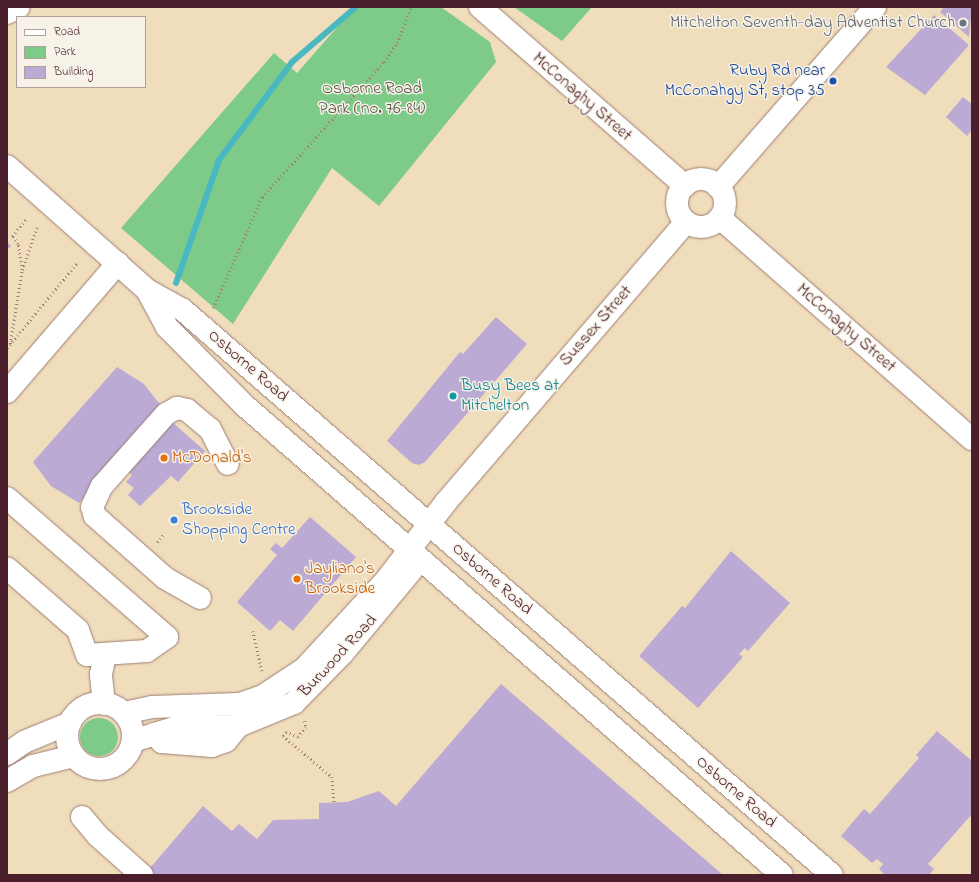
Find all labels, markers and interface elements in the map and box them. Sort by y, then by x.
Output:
place label: Mitchelton Seventh-day Adventist Church [670,13,955,33]
legend [16,16,146,88]
marker: Mitchelton Seventh-day Adventist Church [958,18,968,28]
text: Road [54,23,80,41]
text: Park [54,43,76,61]
street label: McConaghy Street [528,48,636,146]
place label: Ruby Rd near McConahgy St, stop 35 [665,61,825,101]
text: Building [54,63,93,81]
marker: Ruby Rd near McConahgy St, stop 35 [828,76,838,86]
park label: Osborne Road Park (no. 76-84) [319,79,425,119]
street label: McConaghy Street [792,279,900,377]
street label: Sussex Street [555,281,637,371]
street label: Osborne Road [204,325,292,407]
place label: Busy Bees at Mitchelton [461,376,559,416]
marker: Busy Bees at Mitchelton [448,391,458,401]
place label: McDonald's [172,448,252,468]
marker: McDonald's [159,453,169,463]
place label: Brookside Shopping Centre [182,500,296,540]
marker: Brookside Shopping Centre [169,515,179,525]
street label: Osborne Road [448,538,536,620]
place label: Jayliano's Brookside [305,559,375,599]
marker: Jayliano's Brookside [292,574,302,584]
street label: Burwood Road [294,610,382,702]
street label: Osborne Road [692,751,780,833]

